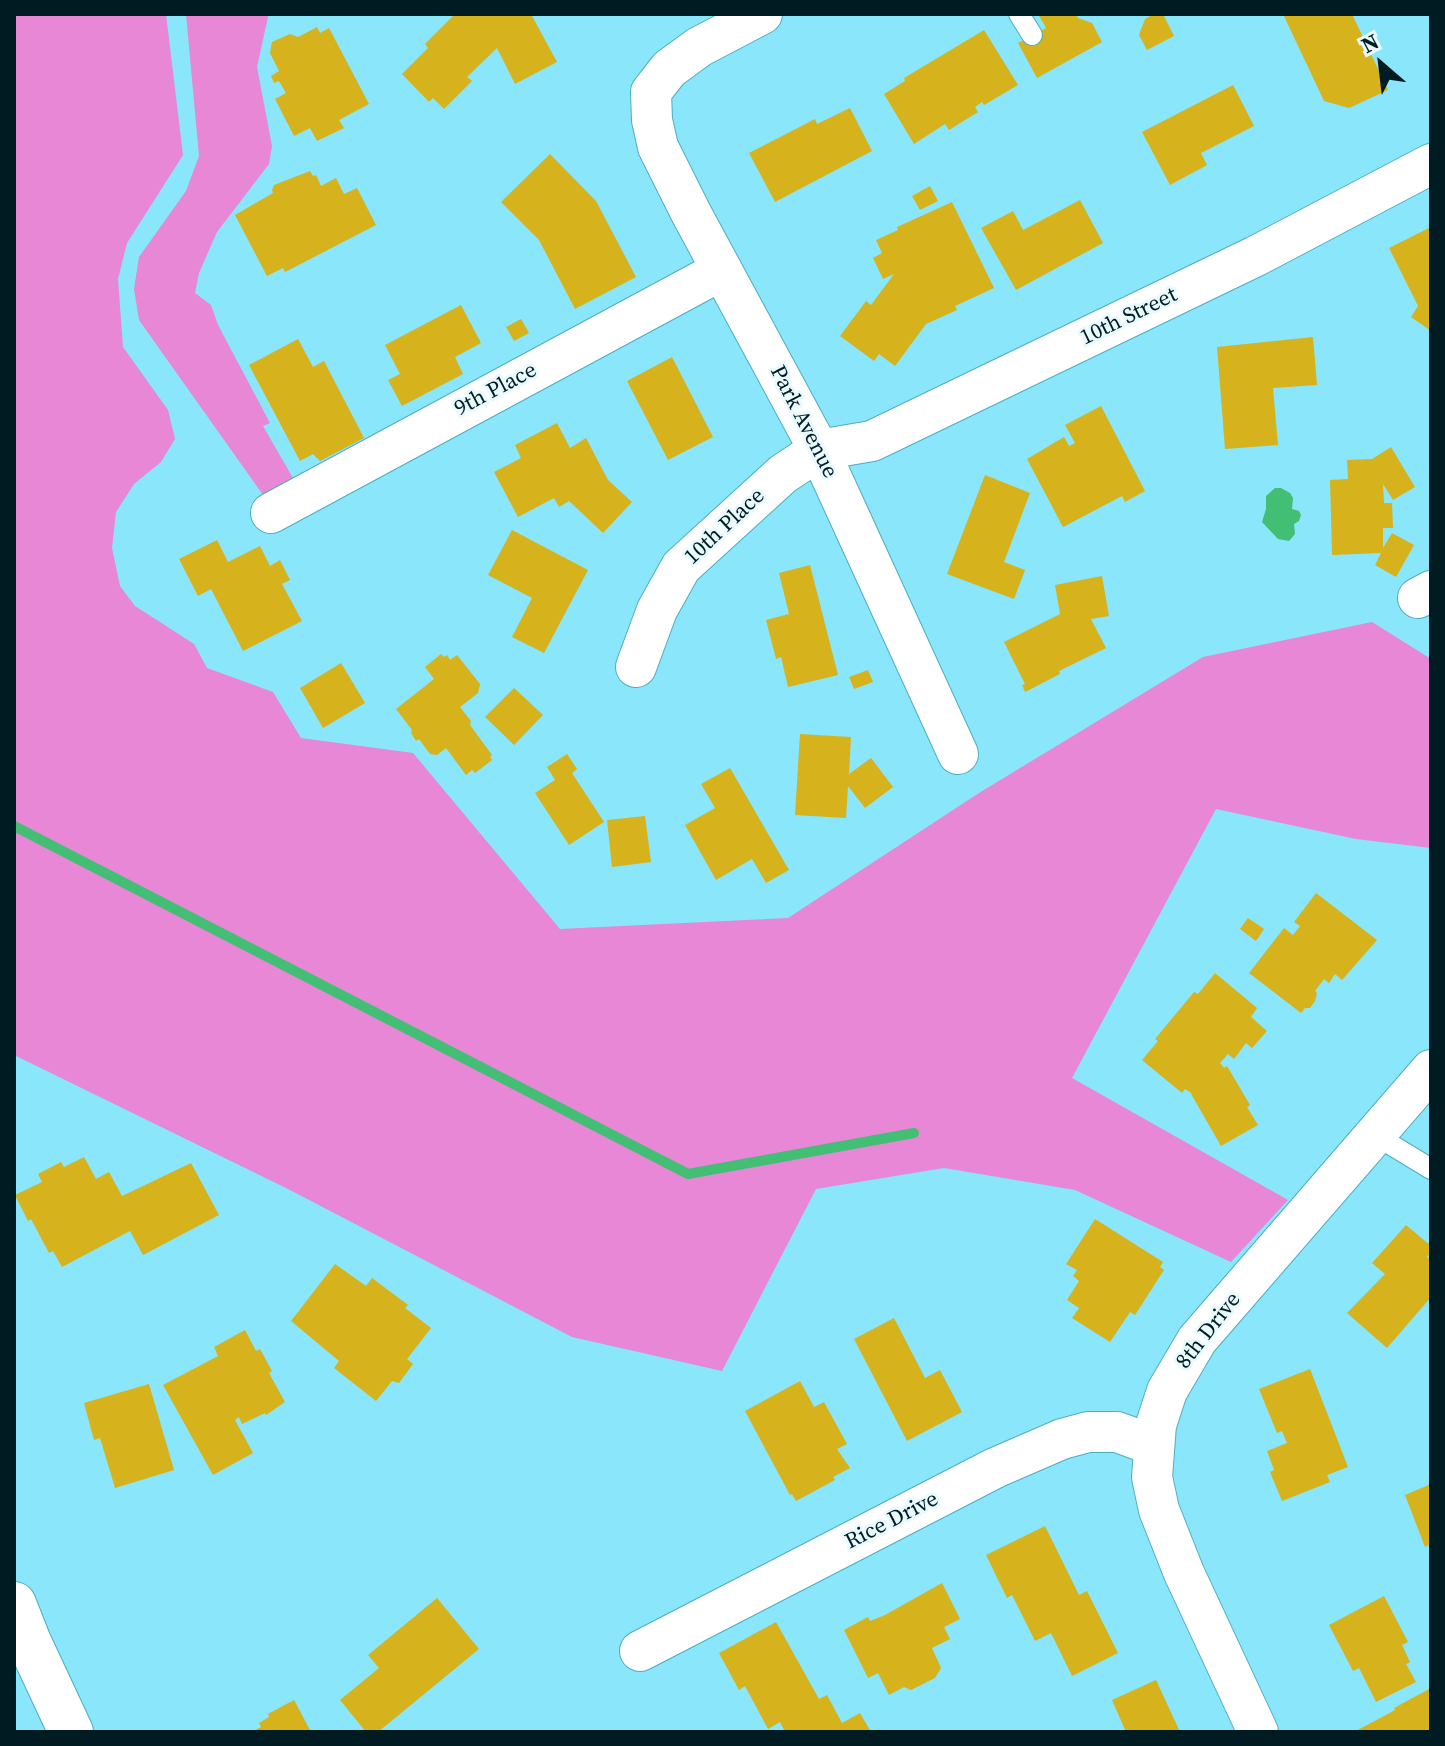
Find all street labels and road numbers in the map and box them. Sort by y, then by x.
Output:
street label: 10th Street [1076,282,1182,352]
street label: 9th Place [451,357,541,423]
street label: Park Avenue [763,361,843,483]
street label: 10th Place [679,483,771,571]
street label: 8th Drive [1171,1288,1247,1374]
street label: Rice Drive [841,1486,943,1556]

